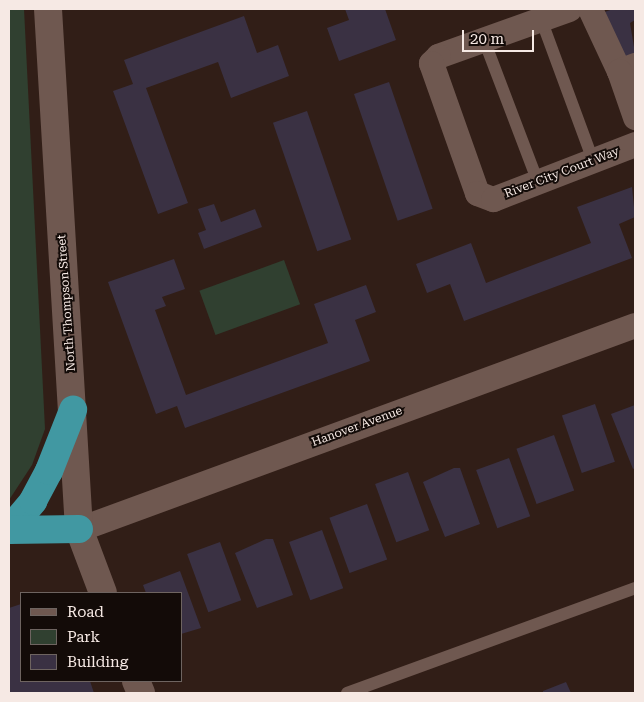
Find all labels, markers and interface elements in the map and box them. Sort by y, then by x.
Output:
scale bar [464,20,536,52]
text: 20 m [470,30,504,48]
street label: River City Court Way [503,144,621,202]
street label: North Thompson Street [55,234,79,372]
street label: Hanover Avenue [310,404,404,450]
legend [20,592,182,682]
text: Road [67,603,104,621]
text: Park [67,628,100,646]
text: Building [67,653,128,671]

